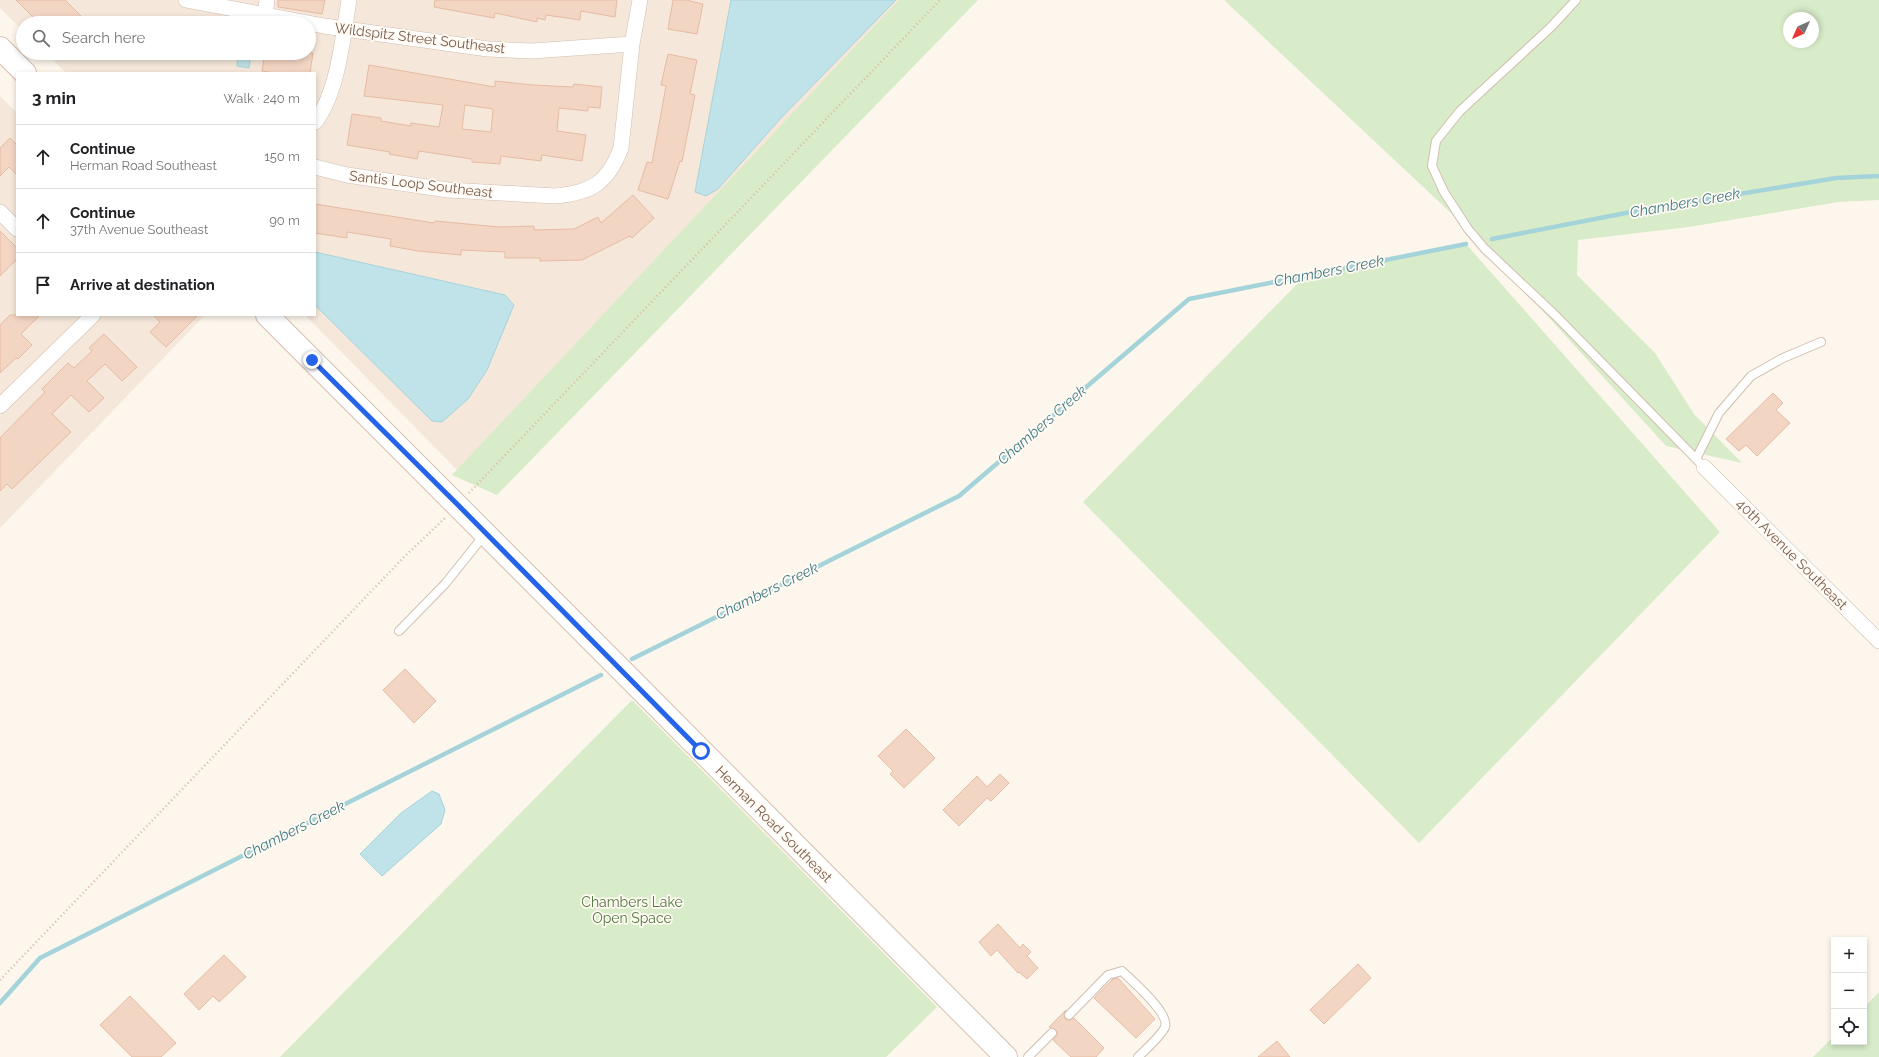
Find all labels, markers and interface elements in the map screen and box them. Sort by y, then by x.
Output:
north arrow [1783,12,1819,48]
search box [16,16,316,60]
street label: Wildspitz Street Southeast [334,20,506,56]
icon: search [30,27,52,49]
text: Search here [62,29,145,47]
text: 3 min [32,88,76,108]
text: Walk · 240 m [223,91,300,106]
text: Continue [70,140,135,158]
icon: ahead [32,146,54,168]
text: 150 m [264,149,300,164]
text: Herman Road Southeast [70,158,217,173]
street label: Santis Loop Southeast [348,167,494,201]
water label: Chambers Creek [1628,184,1742,222]
text: Continue [70,204,135,222]
icon: ahead [32,210,54,232]
text: 90 m [269,213,300,228]
text: 37th Avenue Southeast [70,222,208,237]
water label: Chambers Creek [1272,251,1386,291]
icon: arrive [32,274,54,296]
text: Arrive at destination [70,276,215,294]
route end [303,351,321,369]
water label: Chambers Creek [994,381,1090,469]
street label: 40th Avenue Southeast [1733,495,1851,613]
water label: Chambers Creek [713,558,821,624]
route start [692,742,710,760]
street label: Herman Road Southeast [712,762,836,886]
water label: Chambers Creek [240,797,348,863]
park label: Chambers Lake Open Space [581,894,683,926]
map controls [1831,937,1867,1045]
button: + [1831,937,1867,973]
button: − [1831,973,1867,1009]
button: locate [1831,1009,1867,1045]

